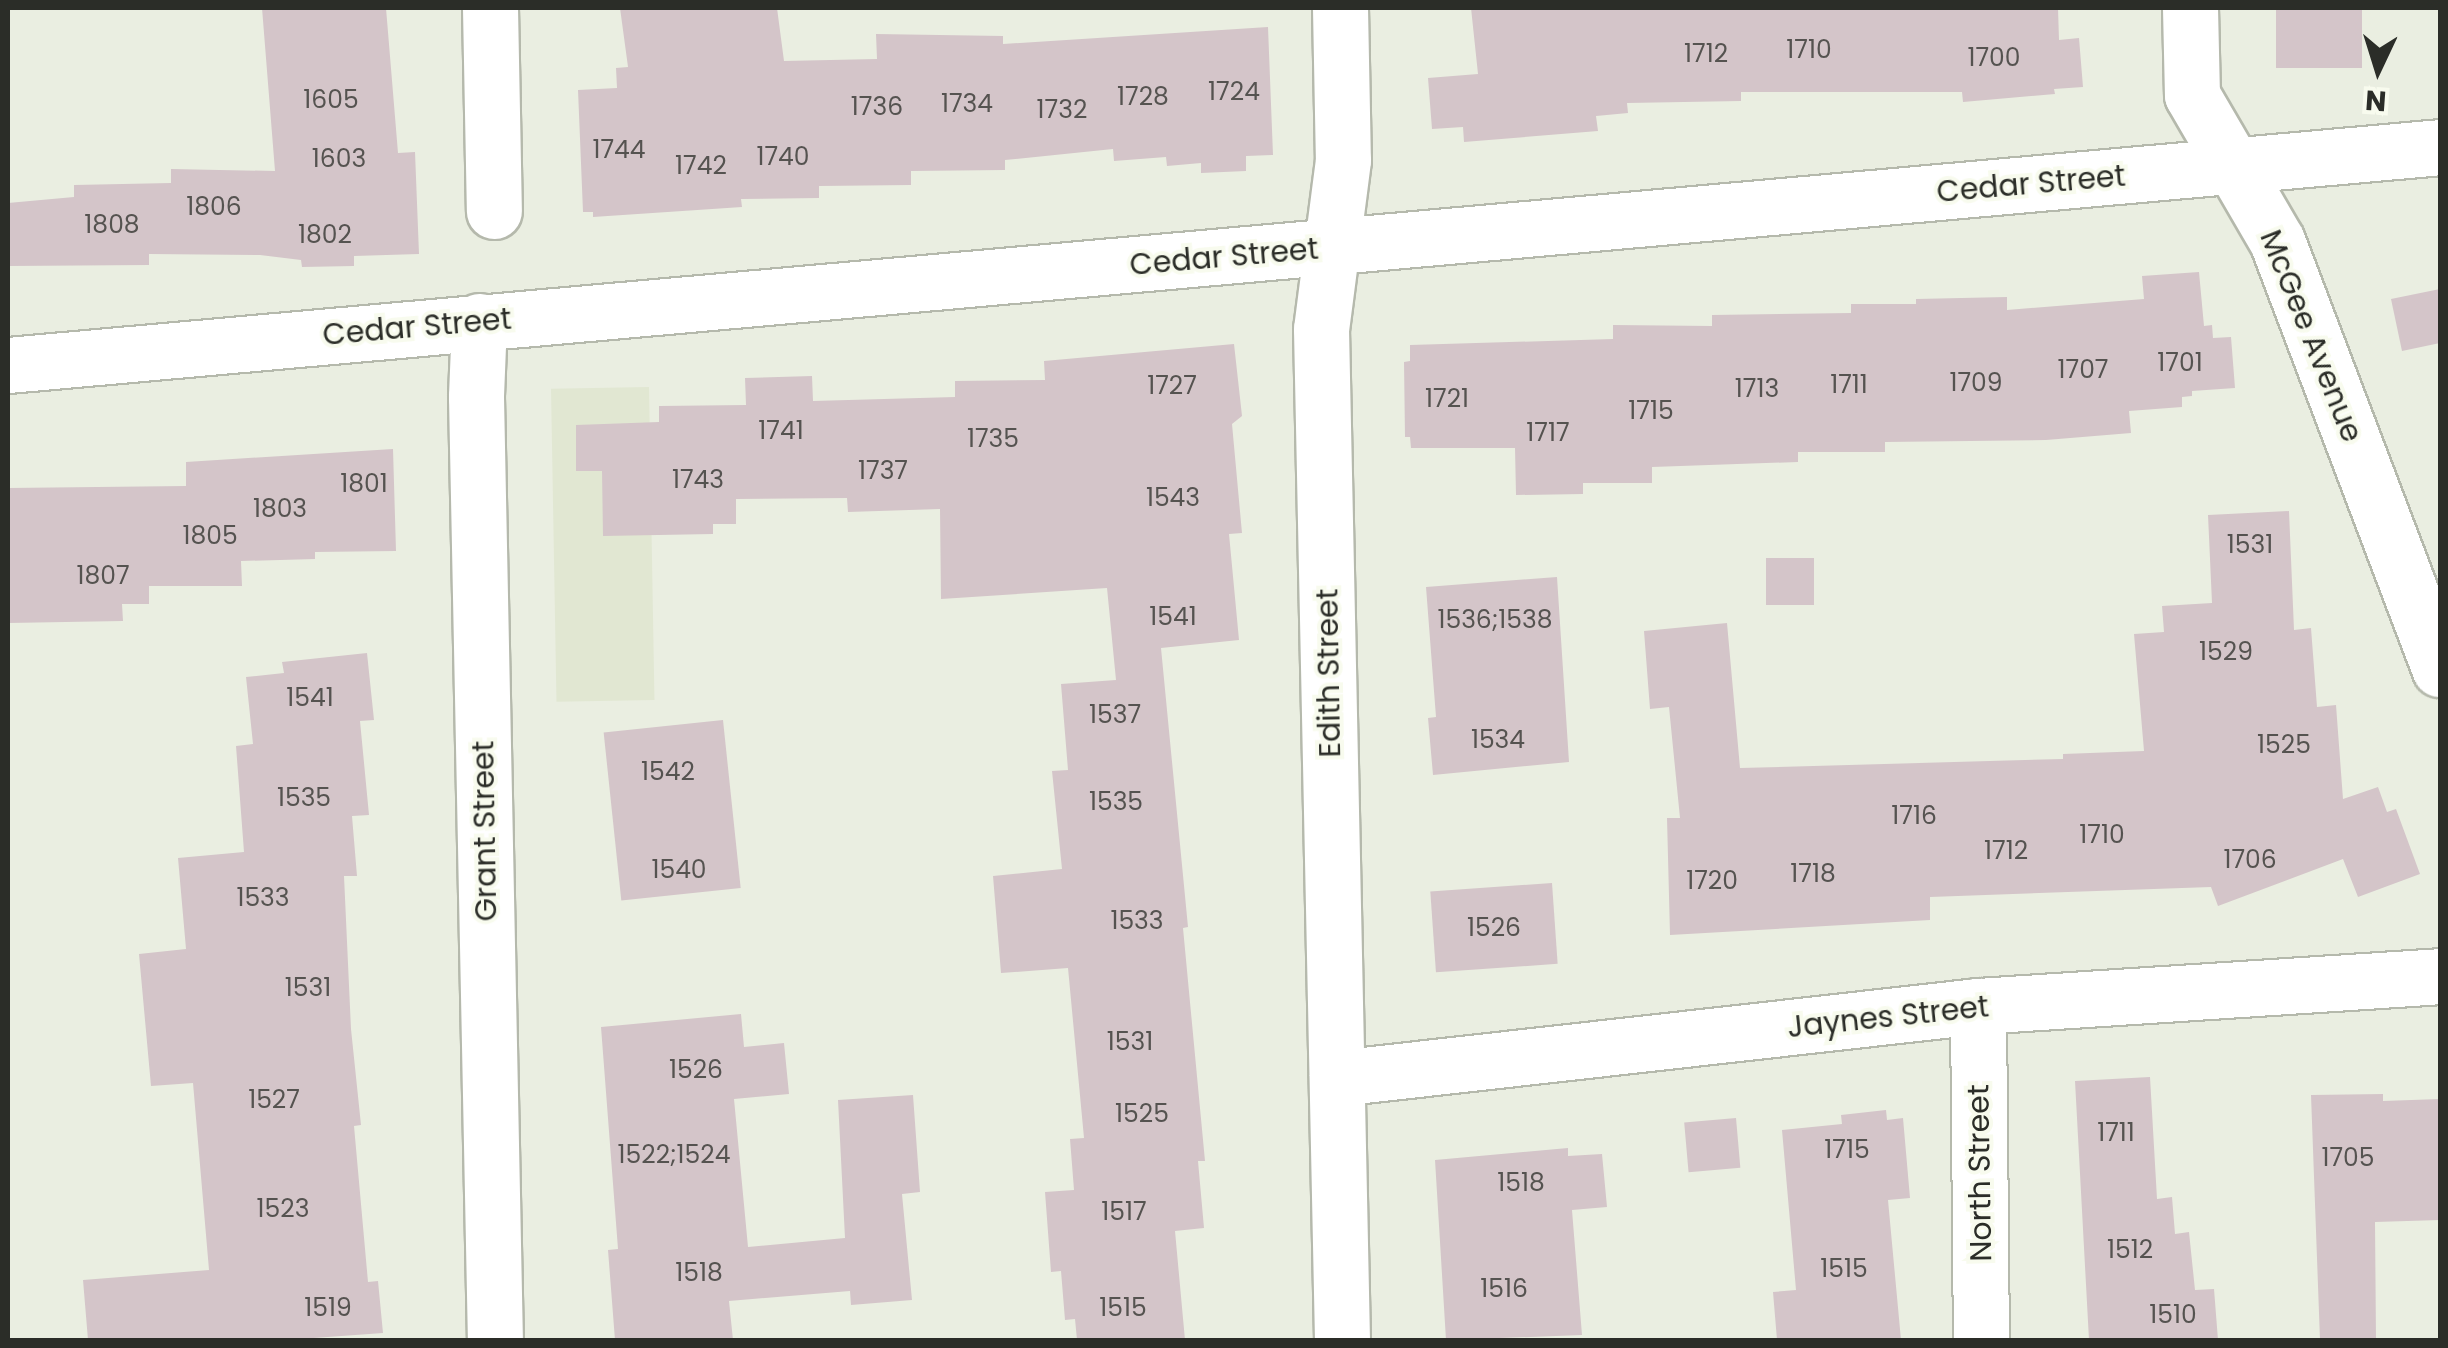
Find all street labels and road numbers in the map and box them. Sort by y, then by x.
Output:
street label: Cedar Street [1935,158,2127,210]
street label: McGee Avenue [2252,225,2370,447]
street label: Cedar Street [1128,231,1320,283]
street label: Cedar Street [321,301,513,353]
street label: Edith Street [1310,588,1348,758]
street label: Grant Street [465,740,505,922]
street label: Jaynes Street [1785,989,1991,1045]
street label: North Street [1960,1084,2000,1262]

